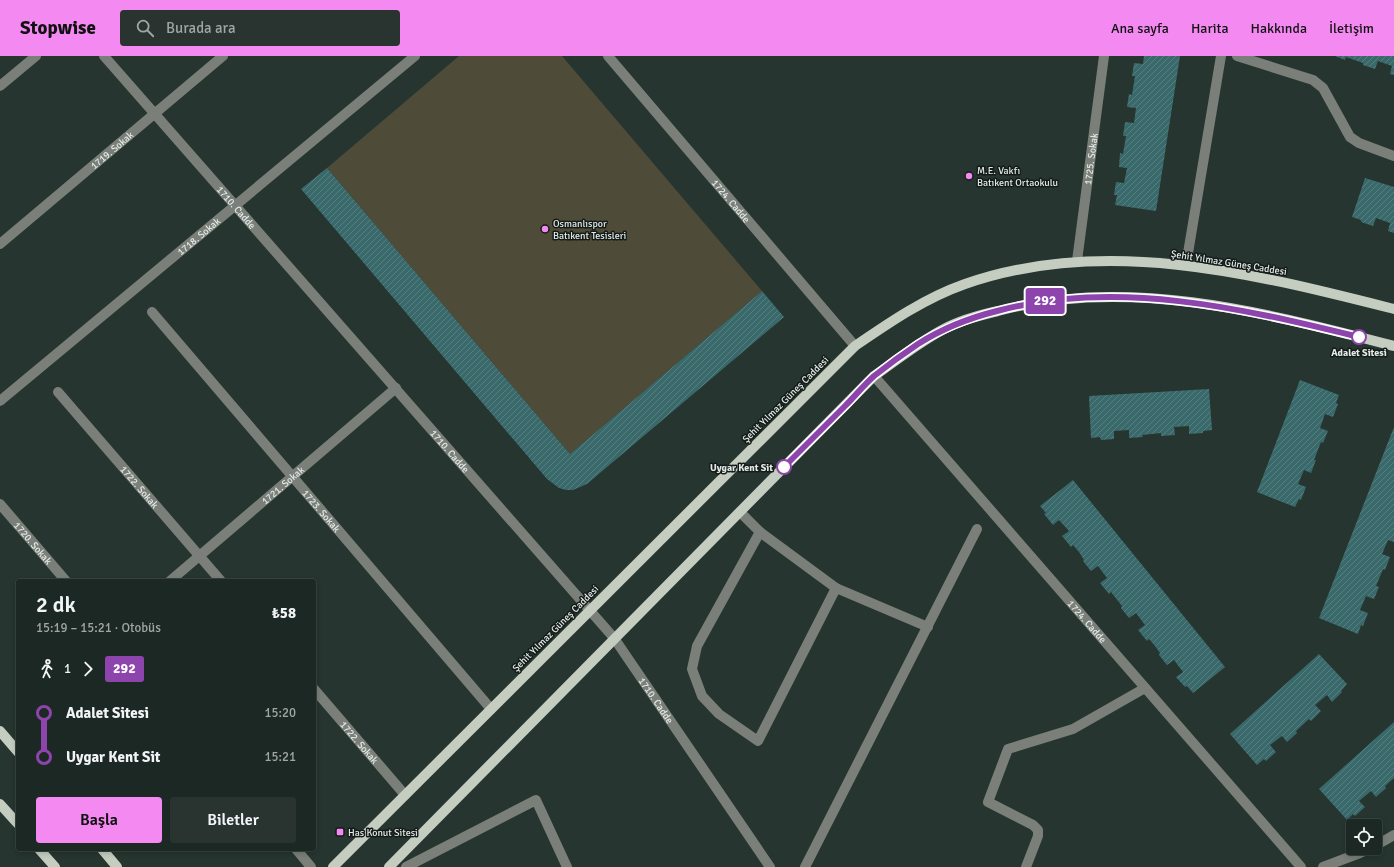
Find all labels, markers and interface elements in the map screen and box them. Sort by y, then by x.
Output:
search box [120,10,400,46]
text: Stopwise [20,16,96,40]
icon: search [134,17,156,39]
text: Burada ara [166,19,236,37]
text: Ana sayfa [1111,20,1169,37]
text: Harita [1191,20,1229,37]
text: Hakkında [1251,20,1307,37]
text: İletişim [1329,20,1374,37]
street label: 1719. Sokak [88,129,136,172]
street label: 1725. Sokak [1082,132,1101,186]
place label: M.E. Vakfı Batıkent Ortaokulu [977,165,1058,189]
marker: M.E. Vakfı Batıkent Ortaokulu [964,171,974,181]
street label: 1724. Cadde [709,177,752,225]
street label: 1710. Cadde [214,184,258,232]
street label: 1718. Sokak [175,215,223,258]
place label: Osmanlıspor Batıkent Tesisleri [553,218,626,242]
marker: Osmanlıspor Batıkent Tesisleri [540,224,550,234]
street label: Şehit Yılmaz Güneş Caddesi [1170,248,1288,278]
line badge: 292 [1022,288,1068,314]
text: 292 [1034,292,1056,309]
marker: Adalet Sitesi [1351,329,1367,345]
place label: Adalet Sitesi [1331,347,1387,359]
street label: Şehit Yılmaz Güneş Caddesi [740,354,831,445]
street label: 1710. Cadde [427,428,471,475]
marker: Uygar Kent Sit [776,459,792,475]
place label: Uygar Kent Sit [710,462,773,474]
street label: 1722. Sokak [117,464,161,511]
street label: 1721. Sokak [259,464,307,507]
street label: 1723. Sokak [299,487,342,535]
street label: 1720. Sokak [11,520,54,567]
street label: Şehit Yılmaz Güneş Caddesi [510,583,601,674]
text: 2 dk [36,591,76,618]
street label: 1724. Cadde [1065,598,1108,646]
text: ₺58 [272,604,296,622]
text: 15:19 – 15:21 · Otobüs [36,620,161,636]
icon: walk [36,658,58,680]
icon: forward [77,658,99,680]
text: 292 [113,660,136,677]
text: 1 [64,661,71,677]
street label: 1710. Cadde [636,675,675,726]
text: Adalet Sitesi [66,704,149,722]
text: 15:20 [264,705,296,721]
street label: 1722. Sokak [337,719,380,767]
text: Uygar Kent Sit [66,748,160,766]
text: 15:21 [264,749,296,765]
button: Başla [36,797,162,843]
button: Biletler [170,797,296,843]
map controls [1346,819,1382,855]
button: locate [1346,819,1382,855]
marker: Has Konut Sitesi [335,827,345,837]
place label: Has Konut Sitesi [348,827,418,839]

